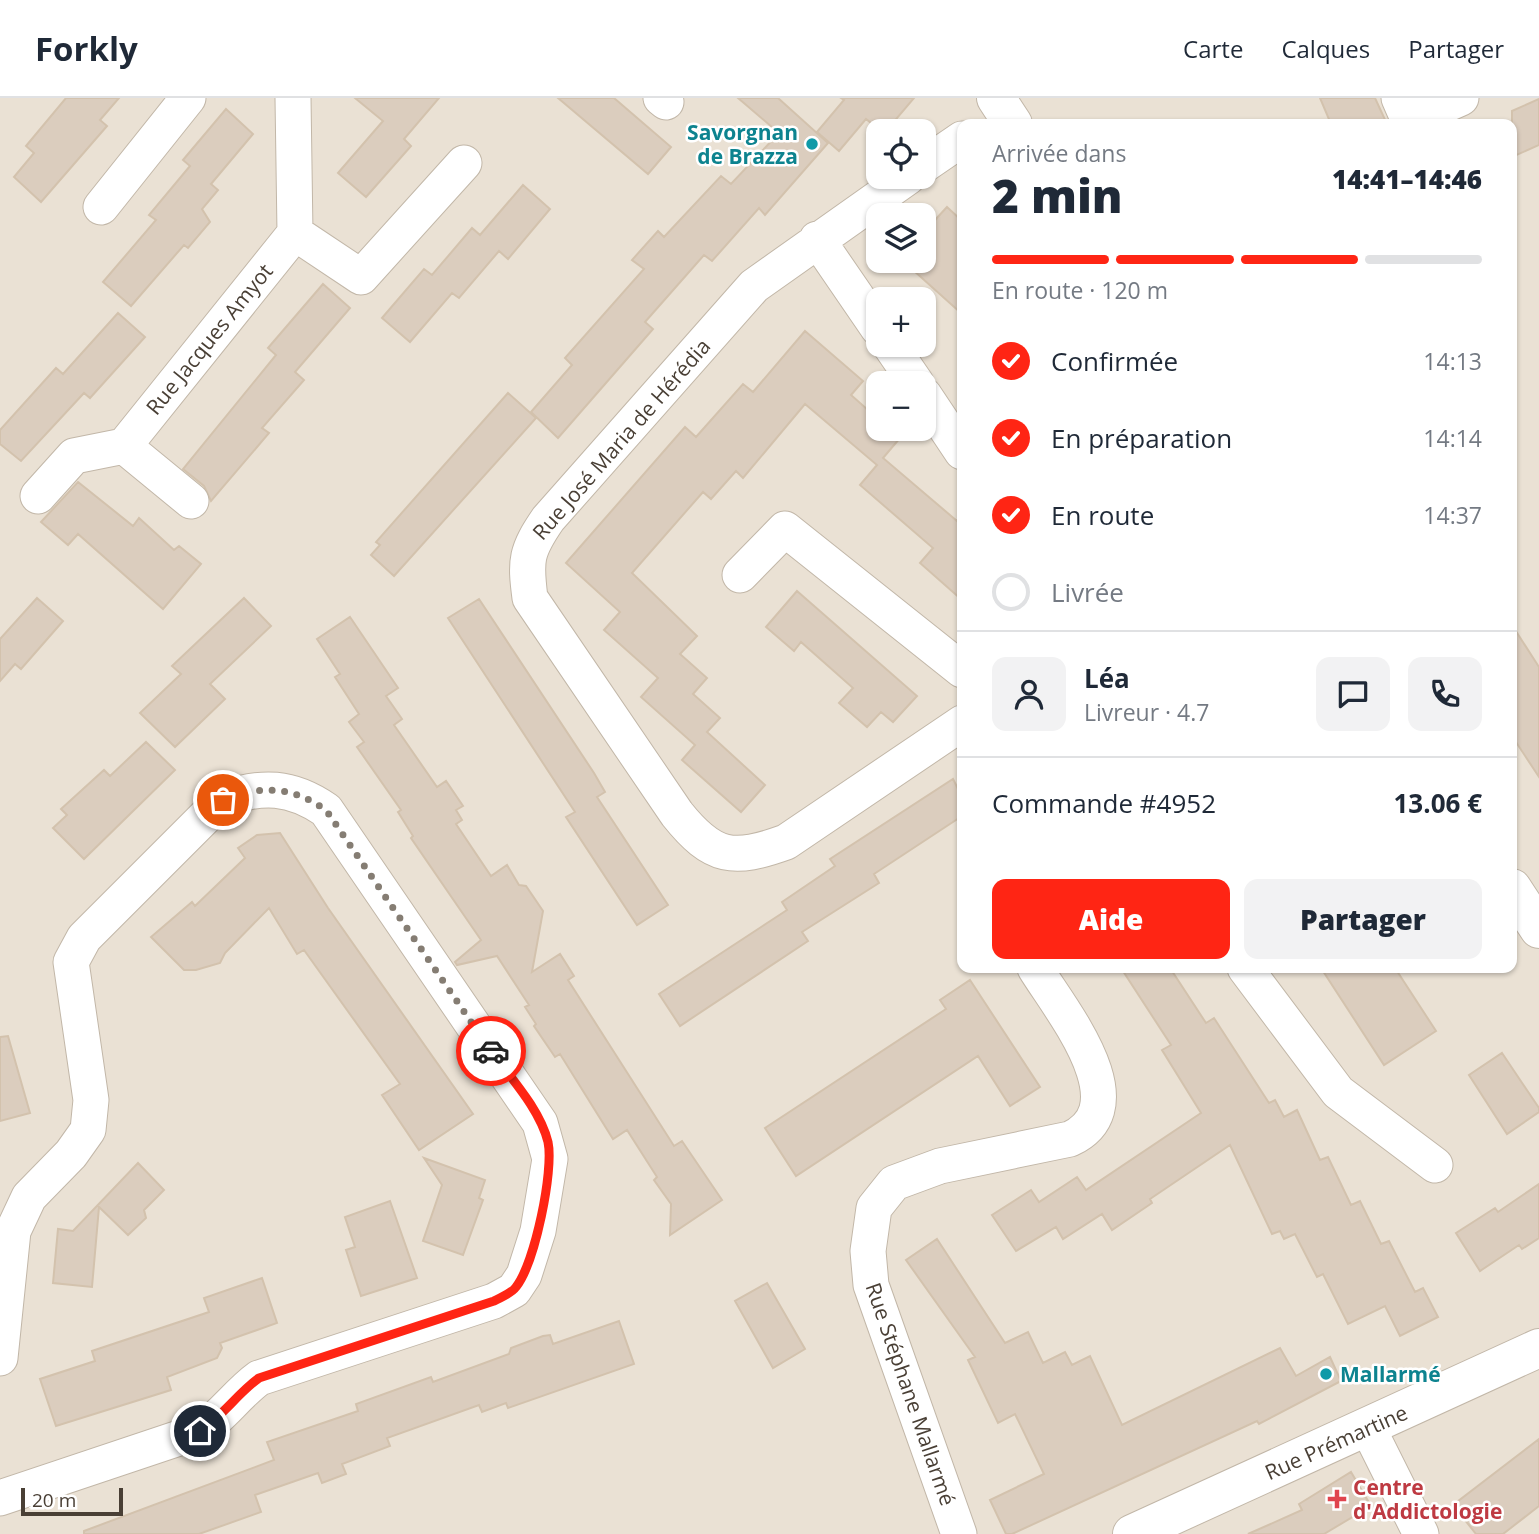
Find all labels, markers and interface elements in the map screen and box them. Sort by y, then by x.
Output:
text: Forkly [35,26,138,71]
text: Carte [1183,32,1243,65]
text: Calques [1281,32,1370,65]
text: Partager [1408,32,1504,65]
place label: Savorgnan de Brazza [687,118,798,170]
map controls [866,119,936,441]
button: locate [866,119,936,189]
marker: Savorgnan de Brazza [804,136,820,152]
text: Arrivée dans [992,137,1126,169]
text: 14:41–14:46 [1332,161,1482,197]
text: 2 min [992,164,1123,226]
button: layers [866,203,936,273]
street label: Rue Jacques Amyot [139,258,279,420]
text: En route · 120 m [992,274,1168,306]
button: + [866,287,936,357]
street label: Rue José Maria de Hérédia [526,333,716,545]
icon: check [992,342,1030,380]
text: Confirmée [1051,343,1178,379]
text: 14:13 [1423,345,1482,377]
button: − [866,371,936,441]
icon: check [992,419,1030,457]
text: En préparation [1051,420,1232,456]
text: 14:14 [1423,422,1482,454]
icon: check [992,496,1030,534]
text: En route [1051,497,1154,533]
text: 14:37 [1423,499,1482,531]
text: Livrée [1051,574,1124,610]
button: person [992,657,1066,731]
button: chat [1316,657,1390,731]
button: phone [1408,657,1482,731]
text: Léa [1084,660,1130,696]
text: Livreur · 4.7 [1084,696,1209,728]
pin [193,770,253,830]
icon: bag [204,781,242,819]
text: Commande #4952 [992,785,1216,821]
text: 13.06 € [1394,785,1482,821]
button: Aide [992,879,1230,959]
button: Partager [1244,879,1482,959]
courier [456,1016,526,1086]
icon: car [472,1032,510,1070]
street label: Rue Stéphane Mallarmé [860,1279,962,1509]
place label: Mallarmé [1340,1360,1441,1388]
marker: Mallarmé [1318,1366,1334,1382]
street label: Rue Prémartine [1260,1398,1412,1486]
pin [170,1401,230,1461]
icon: home [181,1412,219,1450]
place label: Centre d'Addictologie [1353,1473,1502,1525]
scale bar [21,1485,122,1517]
text: 20 m [32,1487,76,1513]
marker: Centre d'Addictologie [1327,1489,1347,1509]

